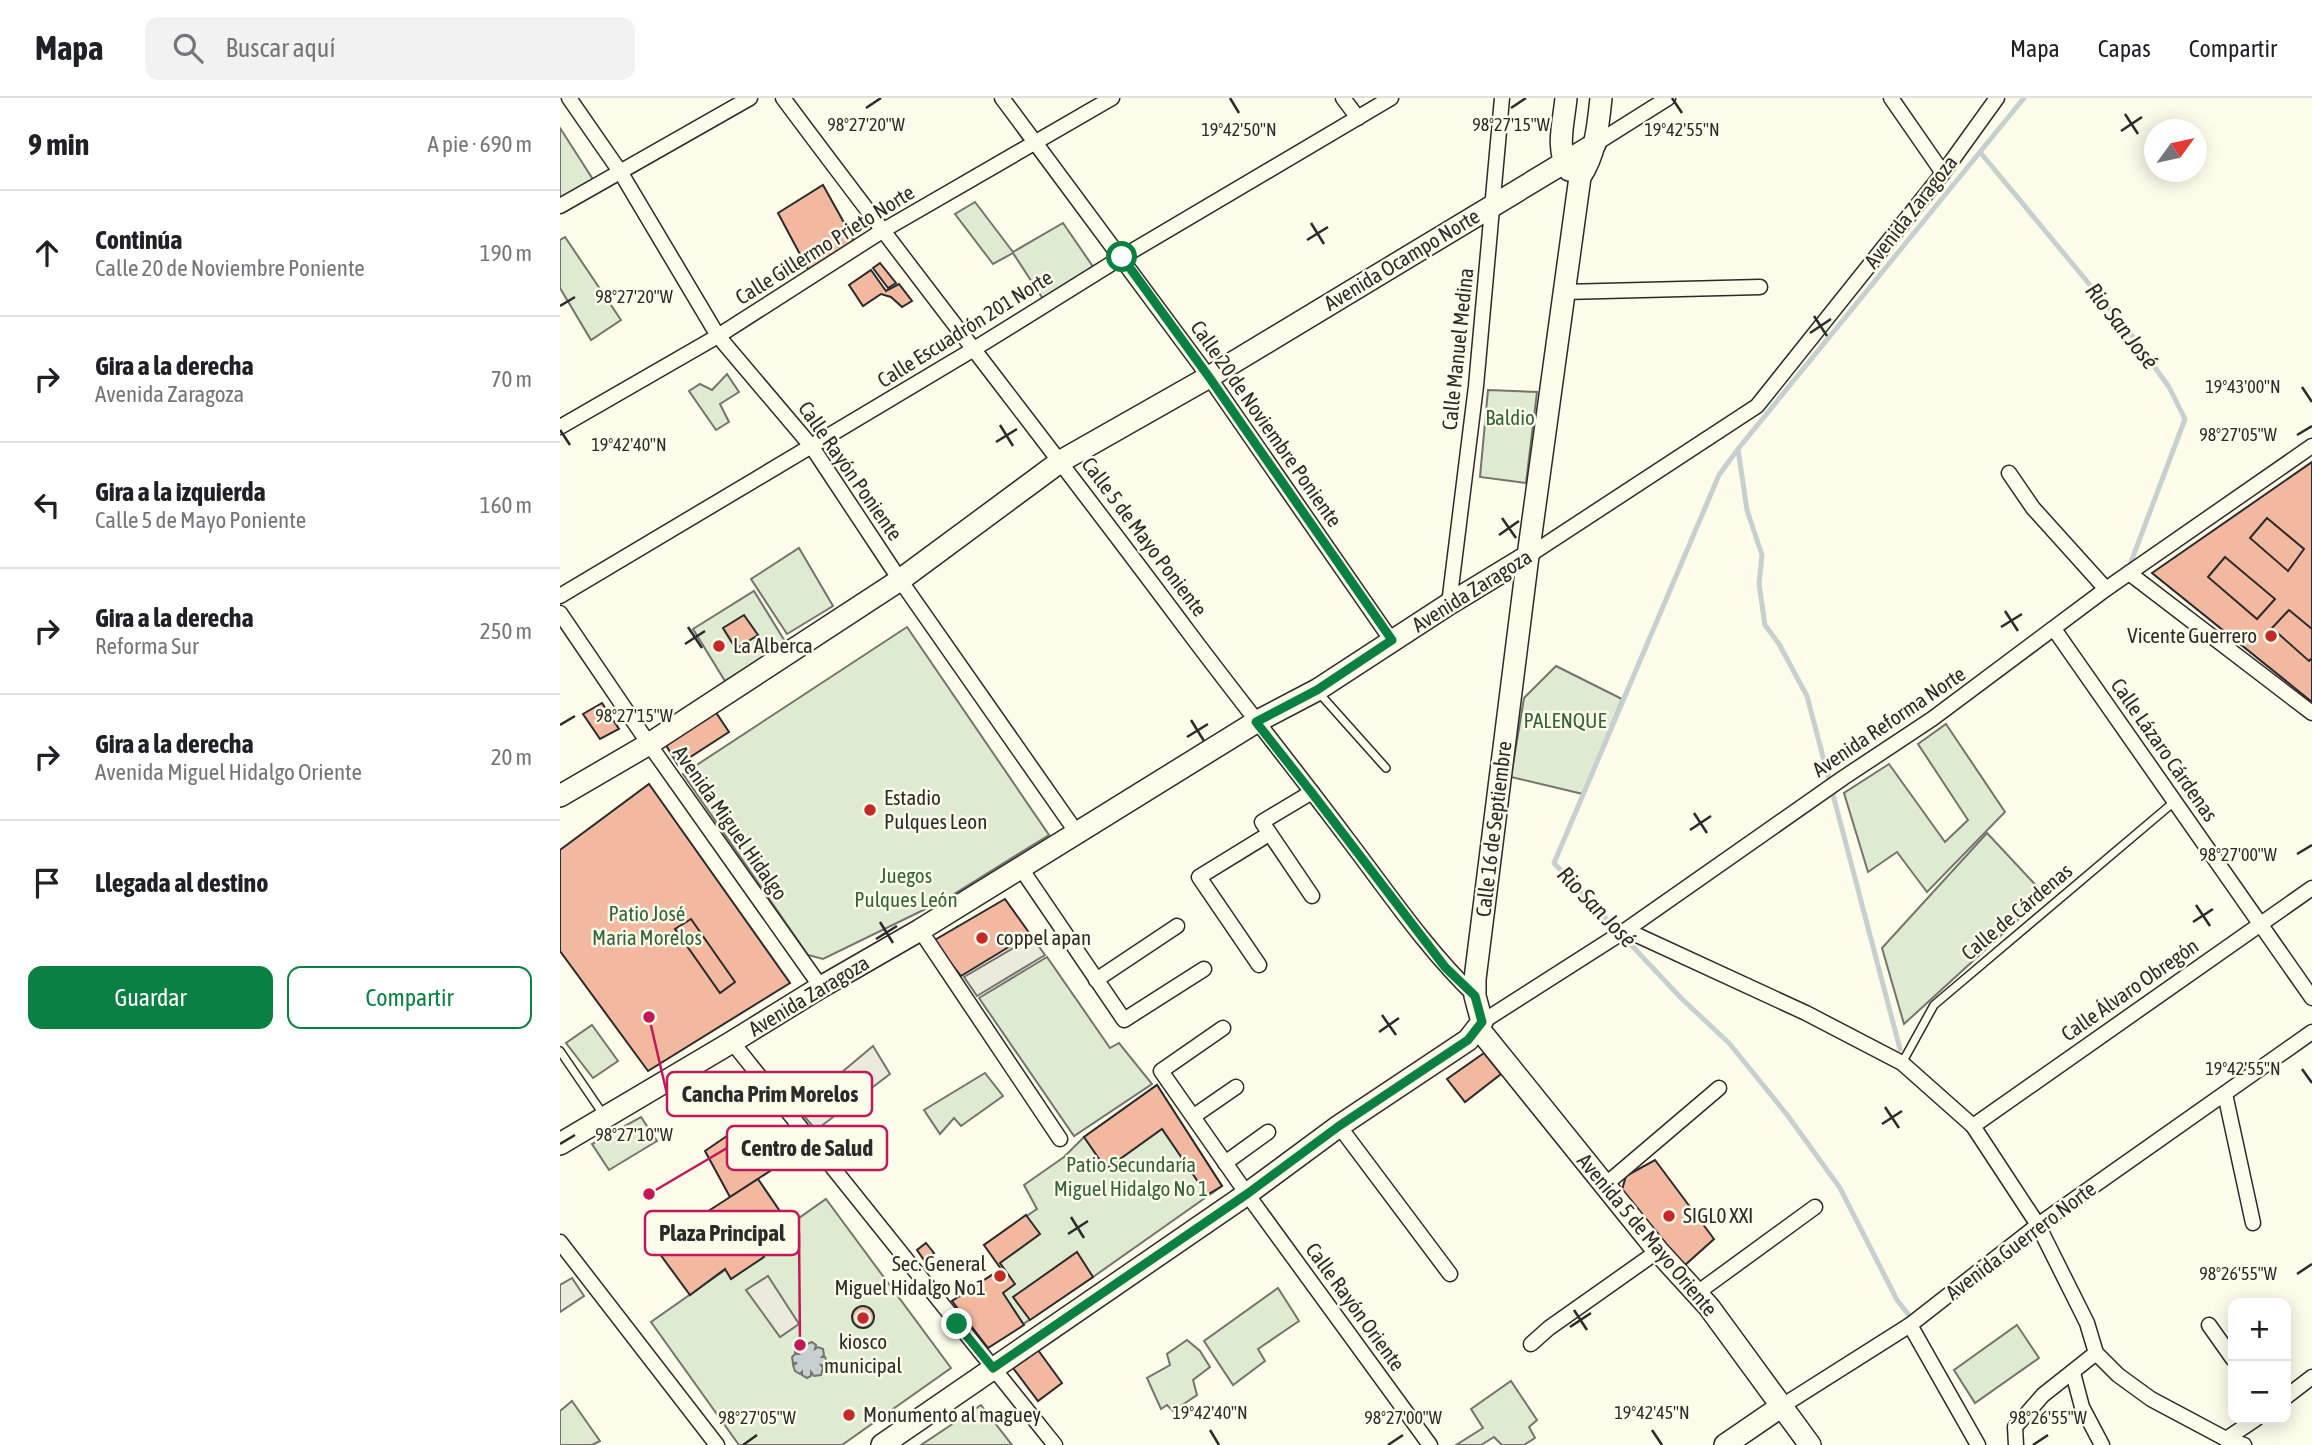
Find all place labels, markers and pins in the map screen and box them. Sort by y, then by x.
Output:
place label: Vicente Guerrero [2127,623,2257,647]
marker: Vicente Guerrero [2263,628,2279,644]
place label: La Alberca [733,633,813,657]
marker: La Alberca [711,638,727,654]
place label: Estadio Pulques Leon [884,785,987,833]
marker: Estadio Pulques Leon [862,802,878,818]
place label: coppel apan [996,925,1091,949]
marker: coppel apan [974,930,990,946]
callout: Cancha Prim Morelos [667,1072,872,1116]
callout: Centro de Salud [727,1126,887,1170]
place label: SIGL0 XXI [1683,1203,1753,1227]
marker: SIGL0 XXI [1661,1208,1677,1224]
callout: Plaza Principal [645,1211,799,1255]
place label: Sec. General Miguel Hidalgo No1 [834,1251,986,1299]
marker: Sec. General Miguel Hidalgo No1 [992,1268,1008,1284]
marker: kiosco municipal [855,1310,871,1326]
place label: kiosco municipal [824,1329,903,1377]
place label: Monumento al maguey [863,1402,1041,1426]
marker: Monumento al maguey [841,1407,857,1423]

